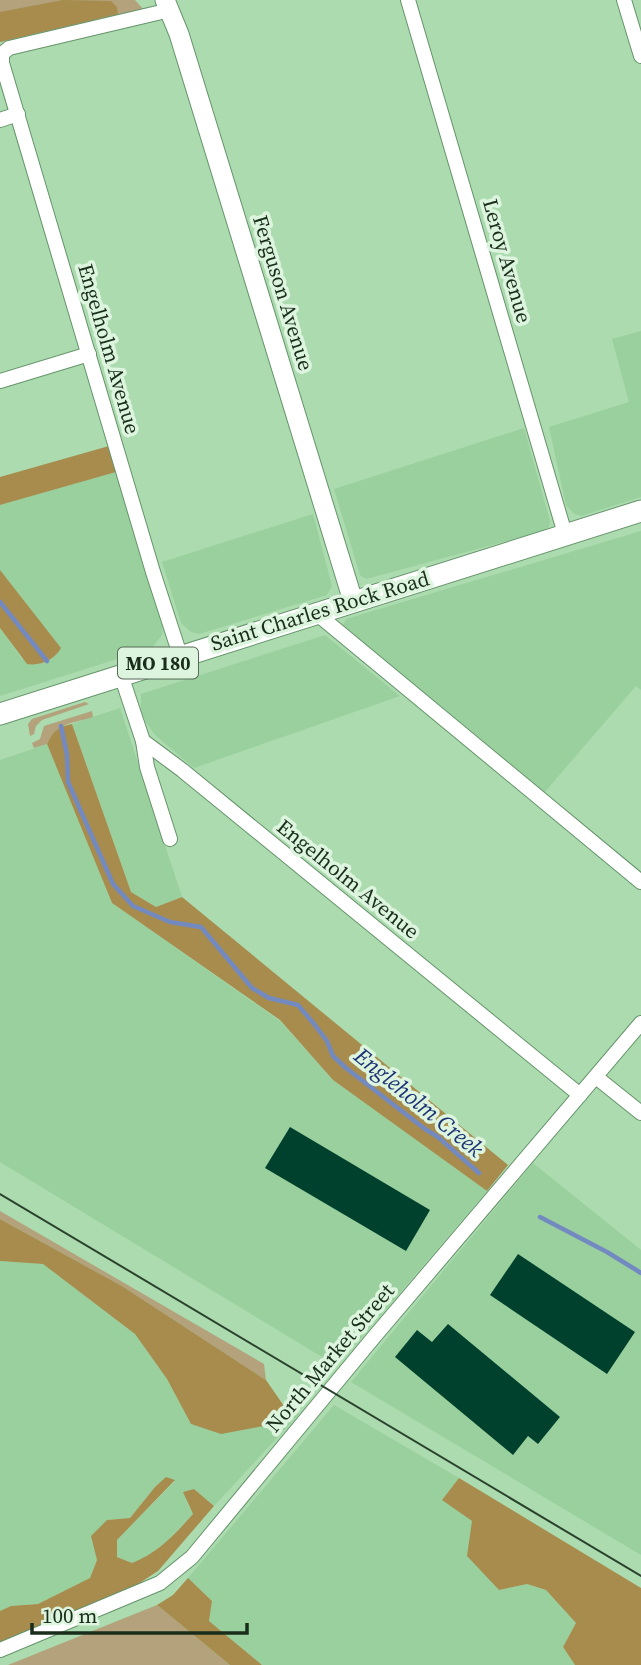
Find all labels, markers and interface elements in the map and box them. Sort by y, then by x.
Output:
street label: Leroy Avenue [476,195,539,326]
street label: Ferguson Avenue [246,212,321,374]
street label: Engelholm Avenue [71,260,148,437]
street label: Saint Charles Rock Road [207,563,433,658]
road number: MO 180 [118,648,198,678]
street label: Engelholm Avenue [271,812,426,945]
water label: Engleholm Creek [347,1039,491,1164]
street label: North Market Street [259,1277,401,1438]
scale bar [32,1592,247,1636]
text: 100 m [42,1601,97,1630]

